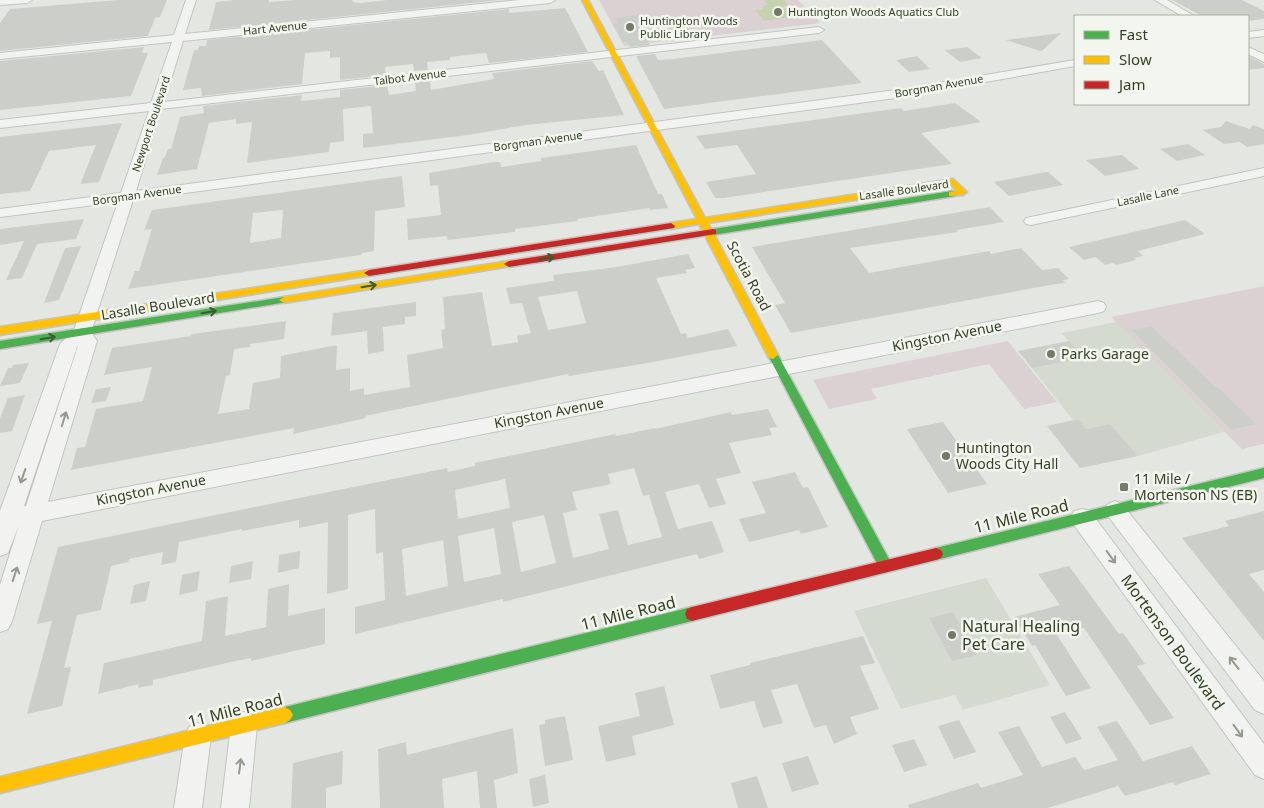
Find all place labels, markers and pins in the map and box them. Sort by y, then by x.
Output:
place label: Huntington Woods Aquatics Club [788,4,959,19]
marker: Huntington Woods Aquatics Club [772,6,784,18]
place label: Huntington Woods Public Library [640,13,738,41]
marker: Huntington Woods Public Library [624,21,636,33]
place label: Parks Garage [1061,344,1149,363]
marker: Parks Garage [1045,348,1057,360]
place label: Huntington Woods City Hall [956,438,1058,473]
marker: Huntington Woods City Hall [940,450,952,462]
place label: 11 Mile / Mortenson NS (EB) [1134,469,1257,504]
marker: 11 Mile / Mortenson NS (EB) [1118,481,1130,493]
place label: Natural Healing Pet Care [962,615,1080,655]
marker: Natural Healing Pet Care [946,629,958,641]

